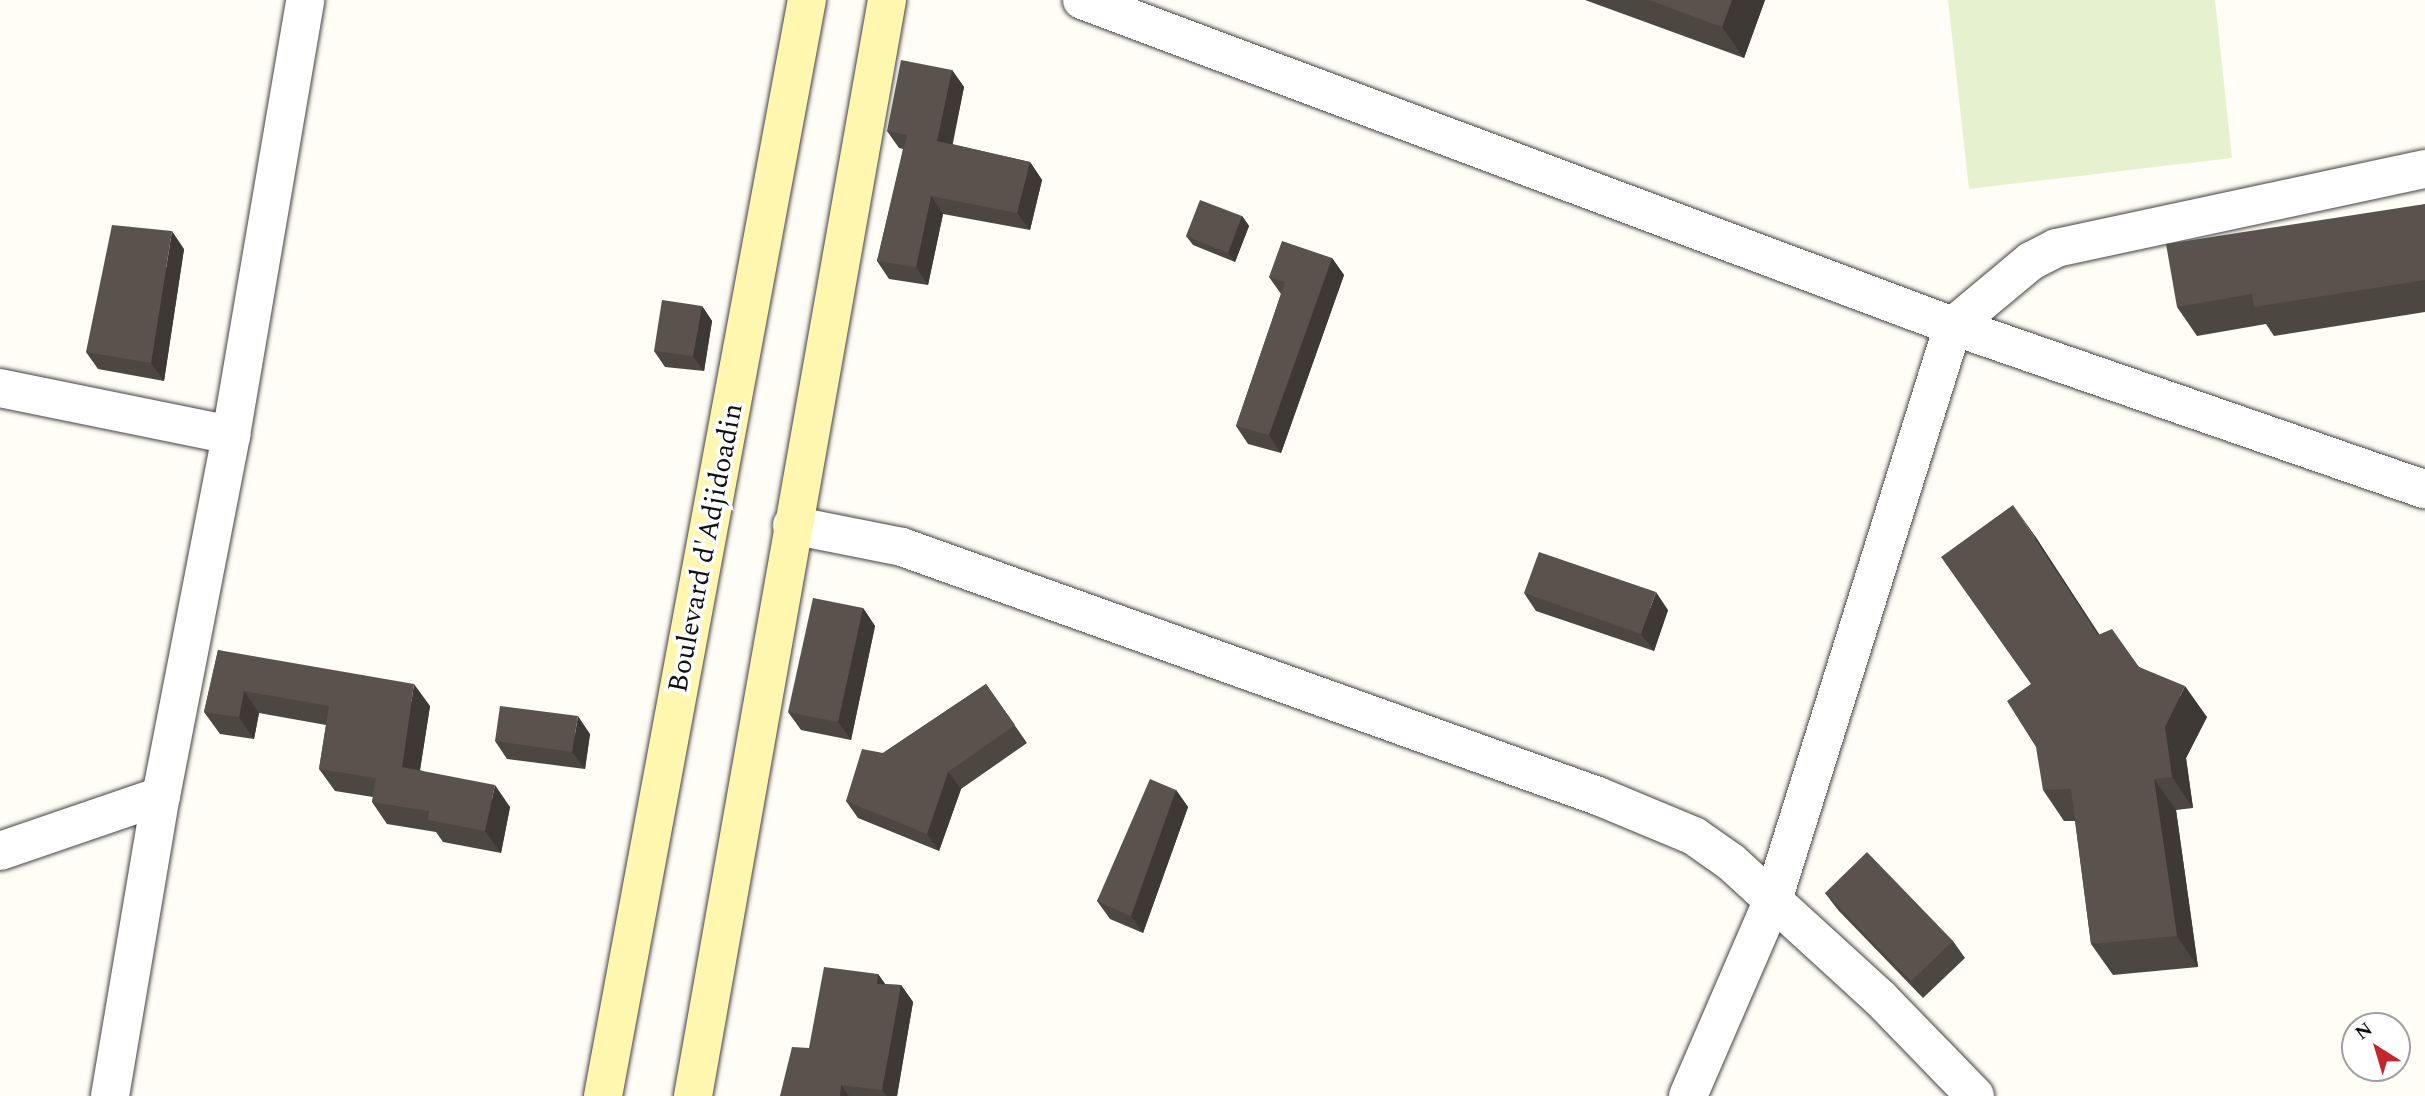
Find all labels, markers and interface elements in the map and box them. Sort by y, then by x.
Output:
street label: Boulevard d'Adjidoadin [661,401,751,695]
north arrow [2341,1012,2411,1082]
text: N [2349,1015,2379,1048]

